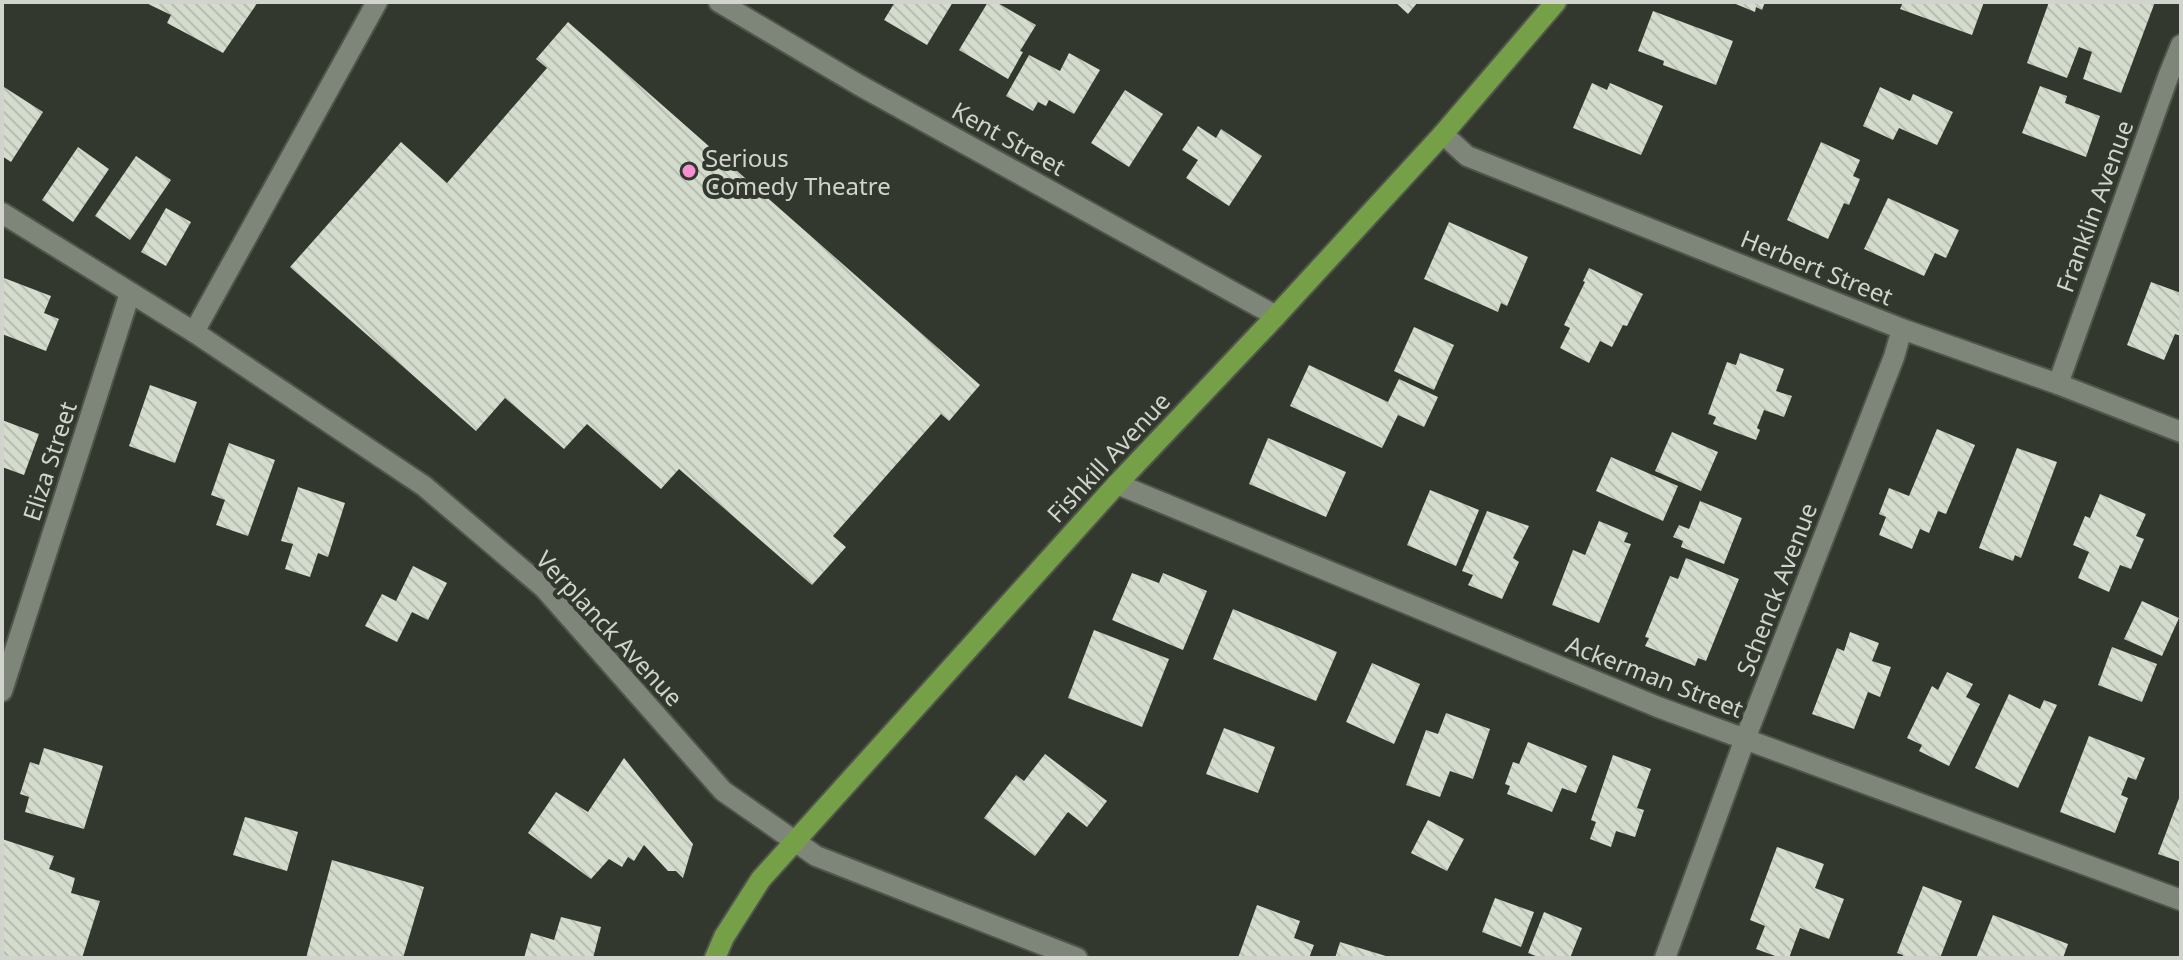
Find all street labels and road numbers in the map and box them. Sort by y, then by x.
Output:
street label: Kent Street [946,93,1072,183]
street label: Franklin Avenue [2048,115,2140,297]
street label: Herbert Street [1736,221,1898,313]
street label: Fishkill Avenue [1039,385,1177,529]
street label: Eliza Street [14,397,84,525]
street label: Schenck Avenue [1728,498,1824,680]
street label: Verplanck Avenue [529,543,691,713]
street label: Ackerman Street [1562,627,1749,725]

